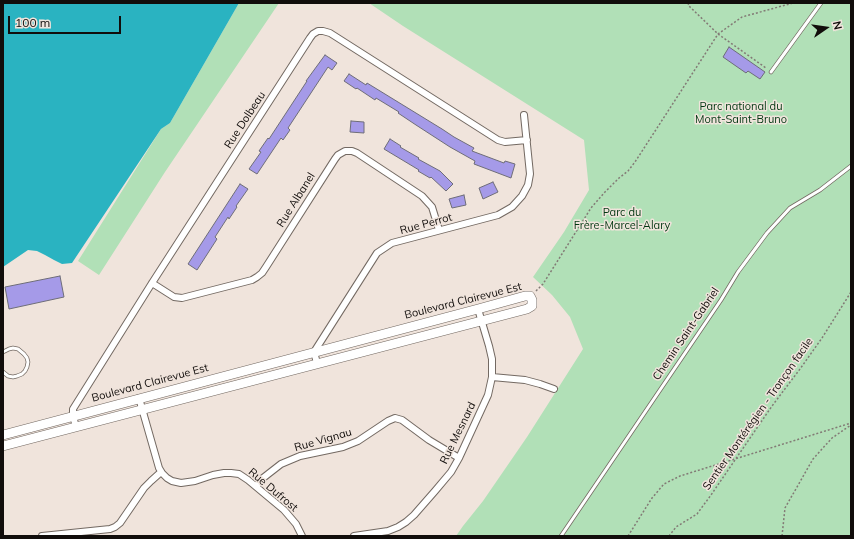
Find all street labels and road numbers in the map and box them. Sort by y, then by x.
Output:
street label: Rue Dolbeau [222,89,268,151]
street label: Rue Albanel [274,170,318,230]
street label: Rue Perrot [398,211,454,237]
street label: Boulevard Clairevue Est [403,280,523,322]
street label: Chemin Saint-Gabriel [650,285,722,383]
street label: Sentier Montérégien - Tronçon facile [700,335,816,493]
street label: Boulevard Clairevue Est [90,361,210,405]
street label: Rue Mesnard [437,400,479,466]
street label: Rue Vignau [293,426,353,454]
street label: Rue Dufrost [246,465,300,515]

